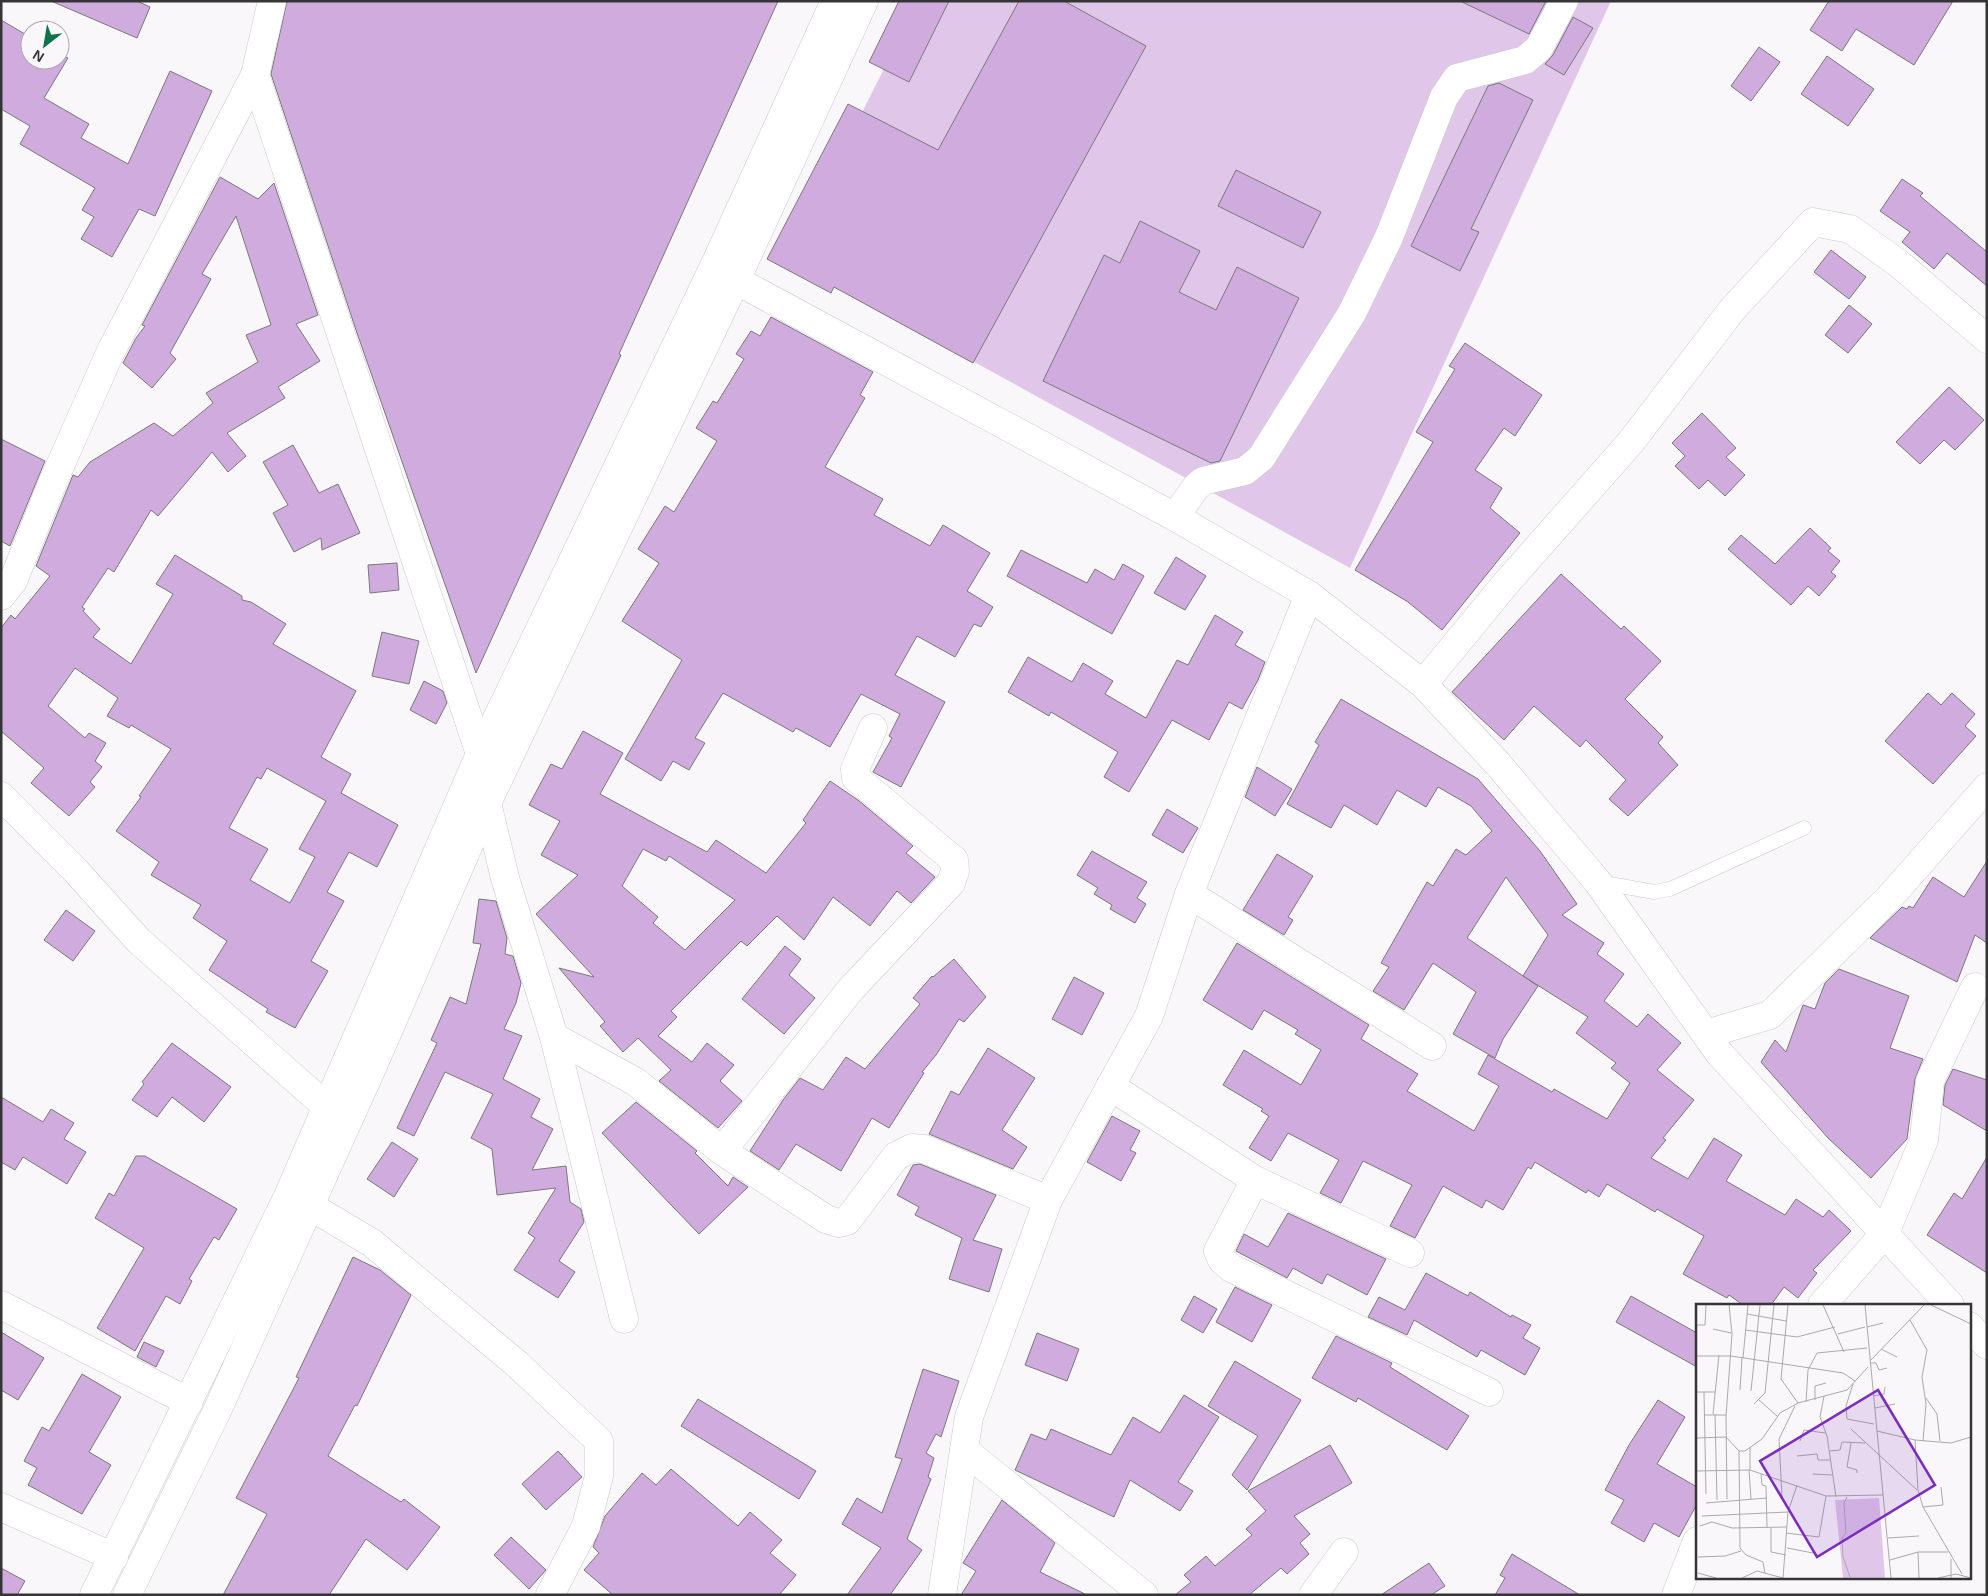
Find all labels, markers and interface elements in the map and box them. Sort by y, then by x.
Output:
north arrow [20,20,70,70]
text: N [30,47,47,66]
inset map [1696,1304,1970,1578]

